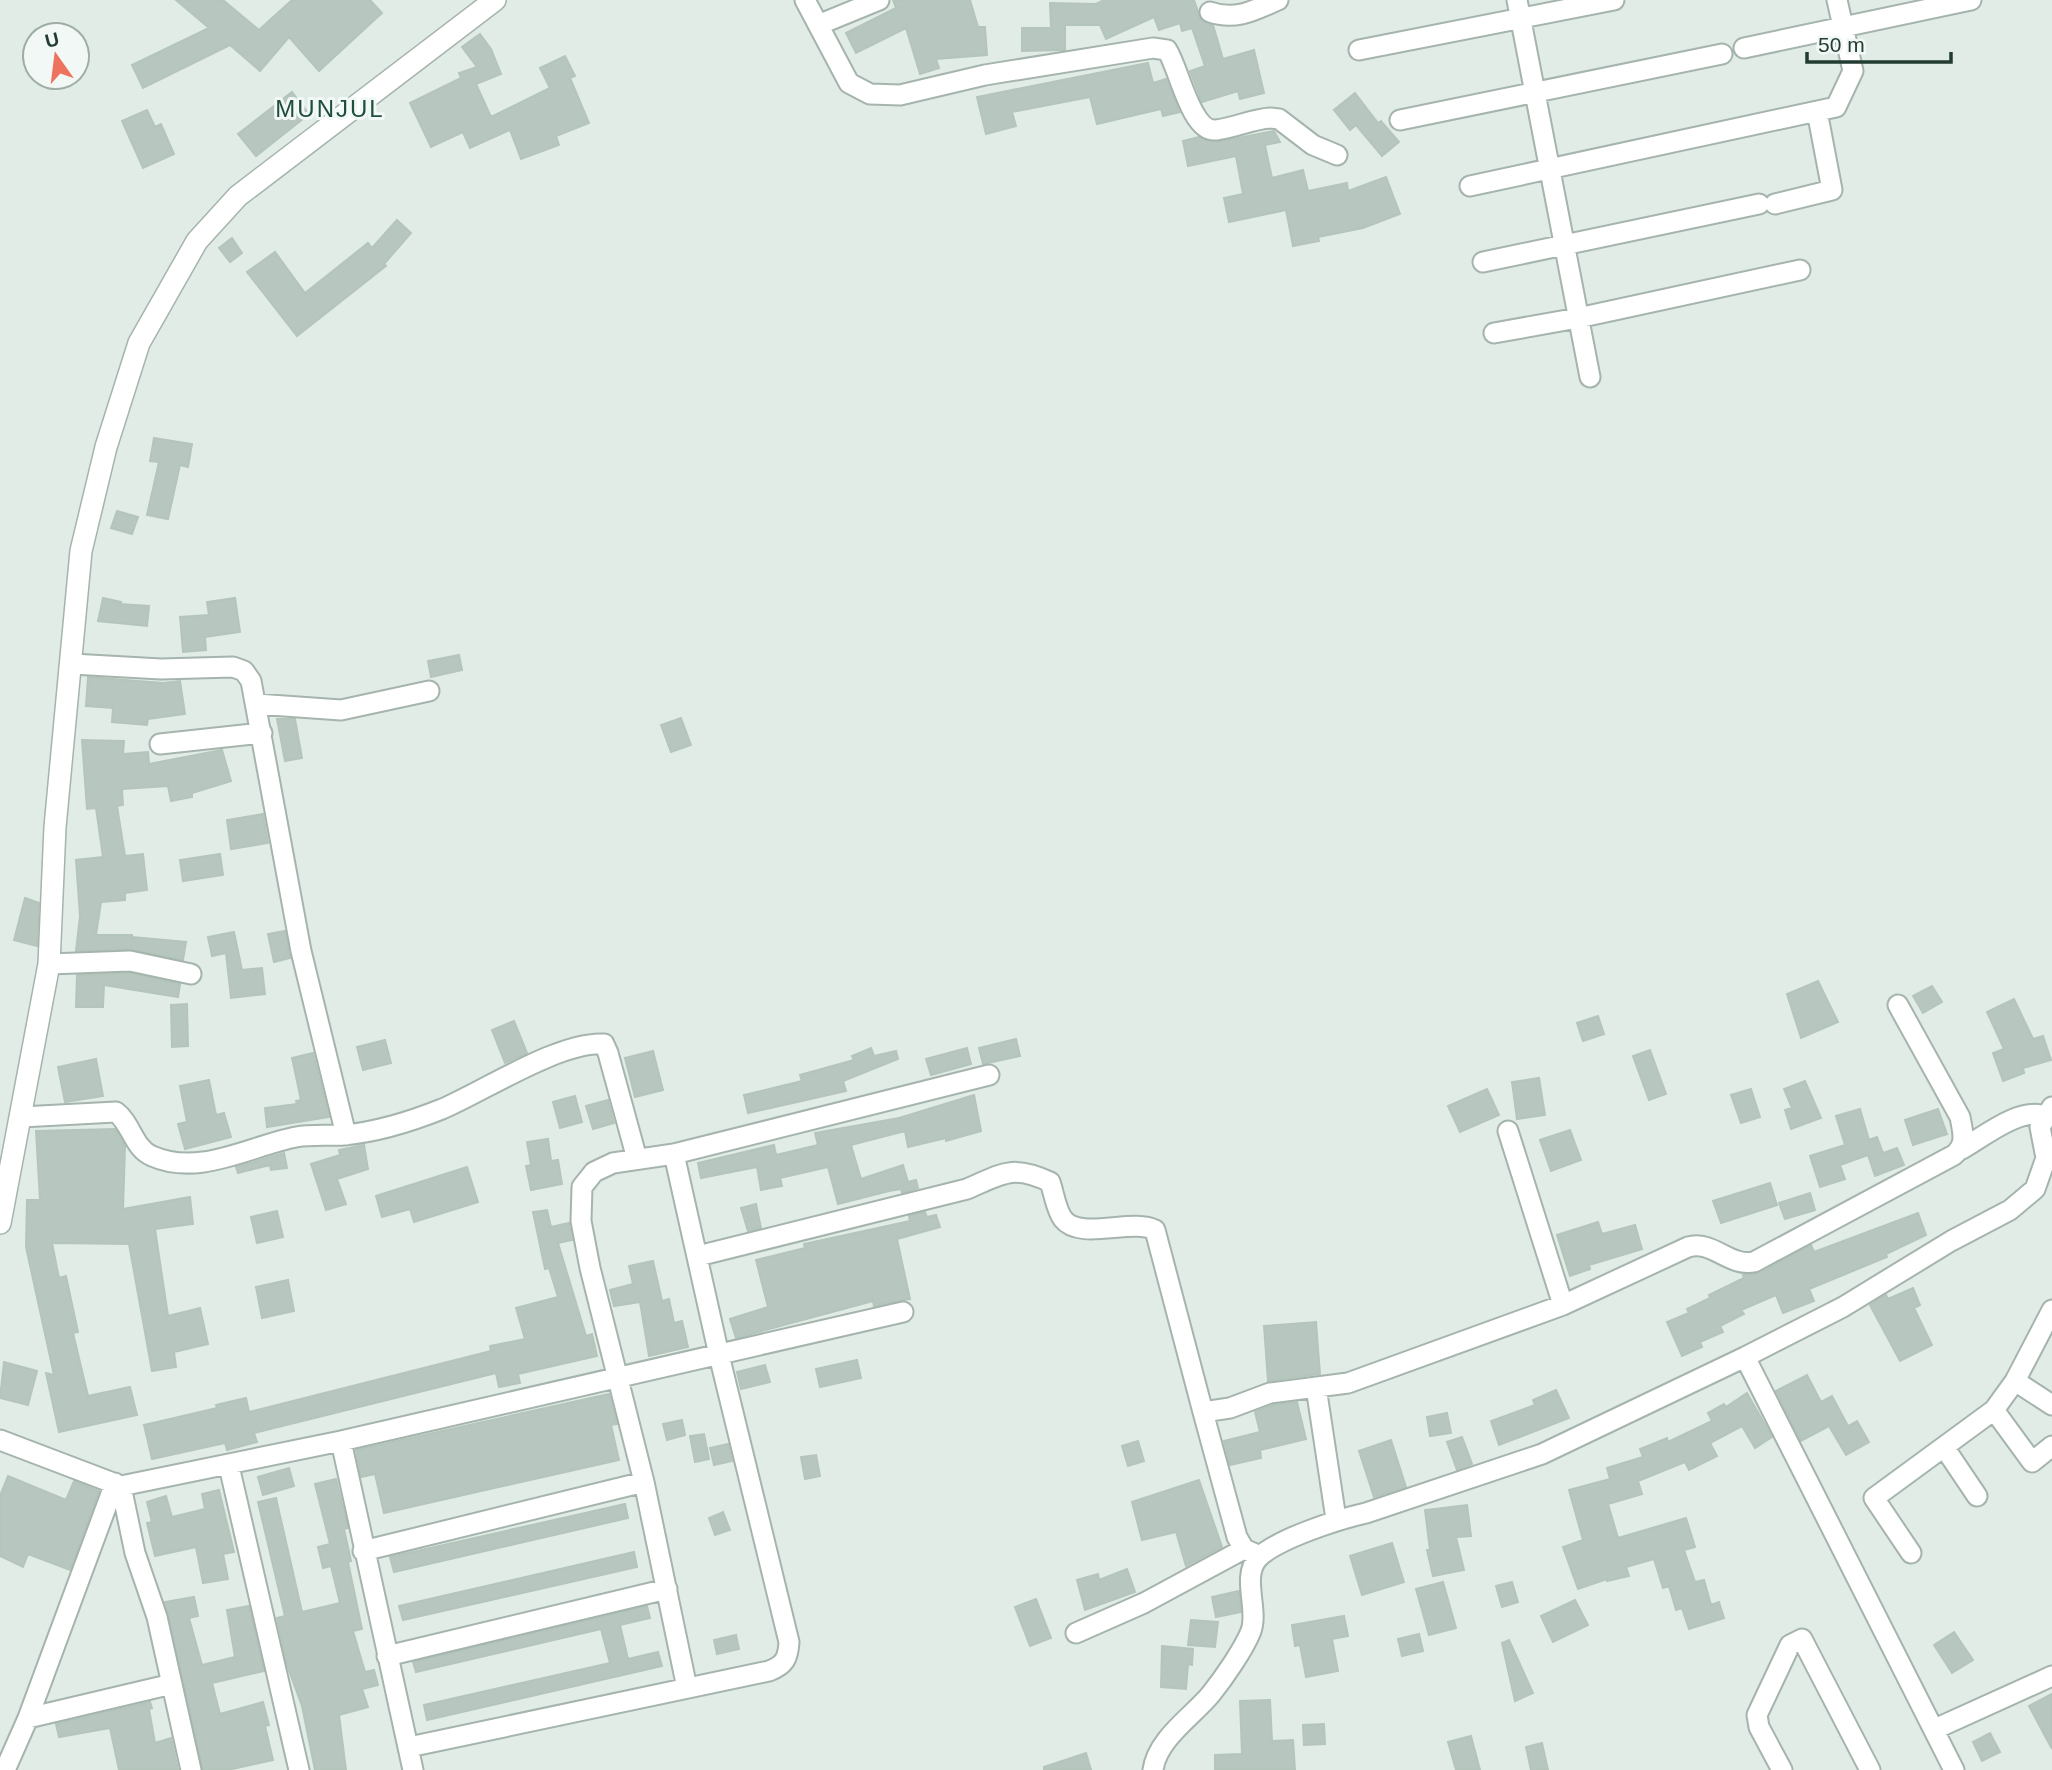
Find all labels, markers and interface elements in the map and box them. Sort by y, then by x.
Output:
north arrow [21,21,91,91]
scale bar [1807,21,1951,65]
text: U [43,28,61,52]
text: 50 m [1818,33,1865,56]
district label: MUNJUL [275,95,385,122]

